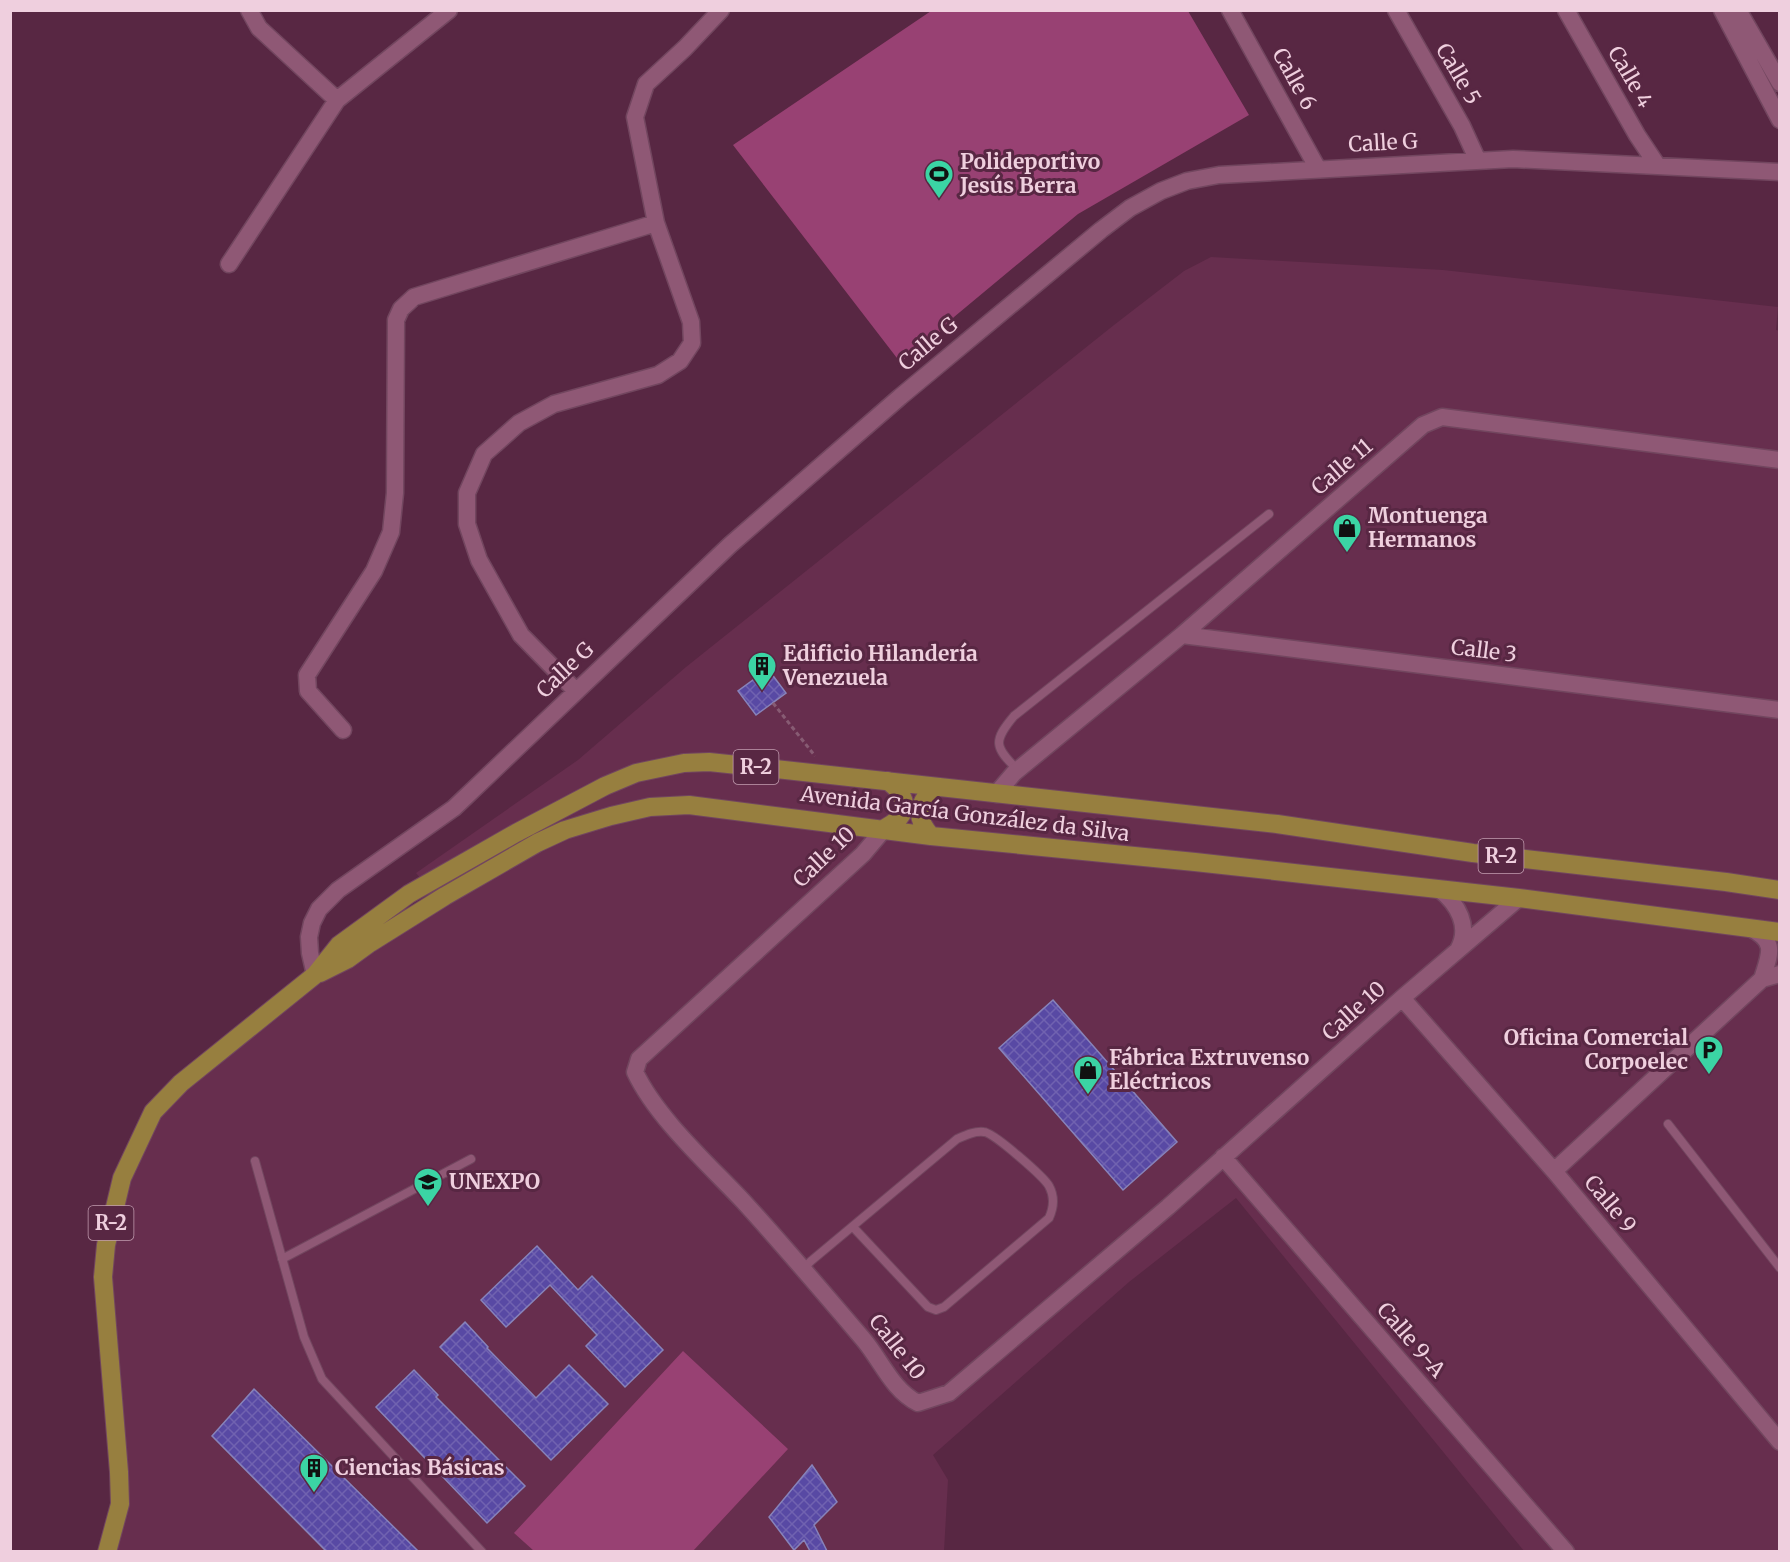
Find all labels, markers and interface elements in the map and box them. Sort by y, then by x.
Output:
street label: Calle 5 [1430,38,1487,109]
street label: Calle 4 [1602,41,1659,113]
street label: Calle 6 [1266,43,1322,115]
street label: Calle G [1348,127,1418,158]
place label: Polideportivo Jesús Berra [959,148,1100,199]
sports icon: Polideportivo Jesús Berra [923,158,955,200]
street label: Calle G [892,311,963,376]
street label: Calle 11 [1305,433,1378,501]
place label: Montuenga Hermanos [1368,502,1488,553]
shop icon: Montuenga Hermanos [1331,512,1363,554]
street label: Calle 3 [1450,633,1519,668]
street label: Calle G [530,636,599,703]
place label: Edificio Hilandería Venezuela [782,640,978,691]
building icon: Edificio Hilandería Venezuela [746,650,778,692]
road number: R-2 [734,750,778,784]
street label: Avenida García González da Silva [798,780,1131,847]
street label: Calle 10 [787,820,860,893]
road number: R-2 [1478,839,1524,873]
street label: Calle 10 [1316,975,1391,1046]
place label: Oficina Comercial Corpoelec [1504,1024,1688,1075]
parking icon: Oficina Comercial Corpoelec [1693,1034,1725,1076]
place label: Fábrica Extruvenso Eléctricos [1109,1044,1309,1095]
shop icon: Fábrica Extruvenso Eléctricos [1072,1054,1104,1096]
school or university icon: UNEXPO [412,1166,444,1208]
place label: UNEXPO [449,1168,540,1195]
street label: Calle 9 [1579,1169,1642,1238]
road number: R-2 [88,1206,134,1240]
street label: Calle 9-A [1371,1296,1452,1383]
street label: Calle 10 [863,1308,932,1385]
building icon: Ciencias Básicas [298,1452,330,1494]
place label: Ciencias Básicas [335,1454,505,1481]

